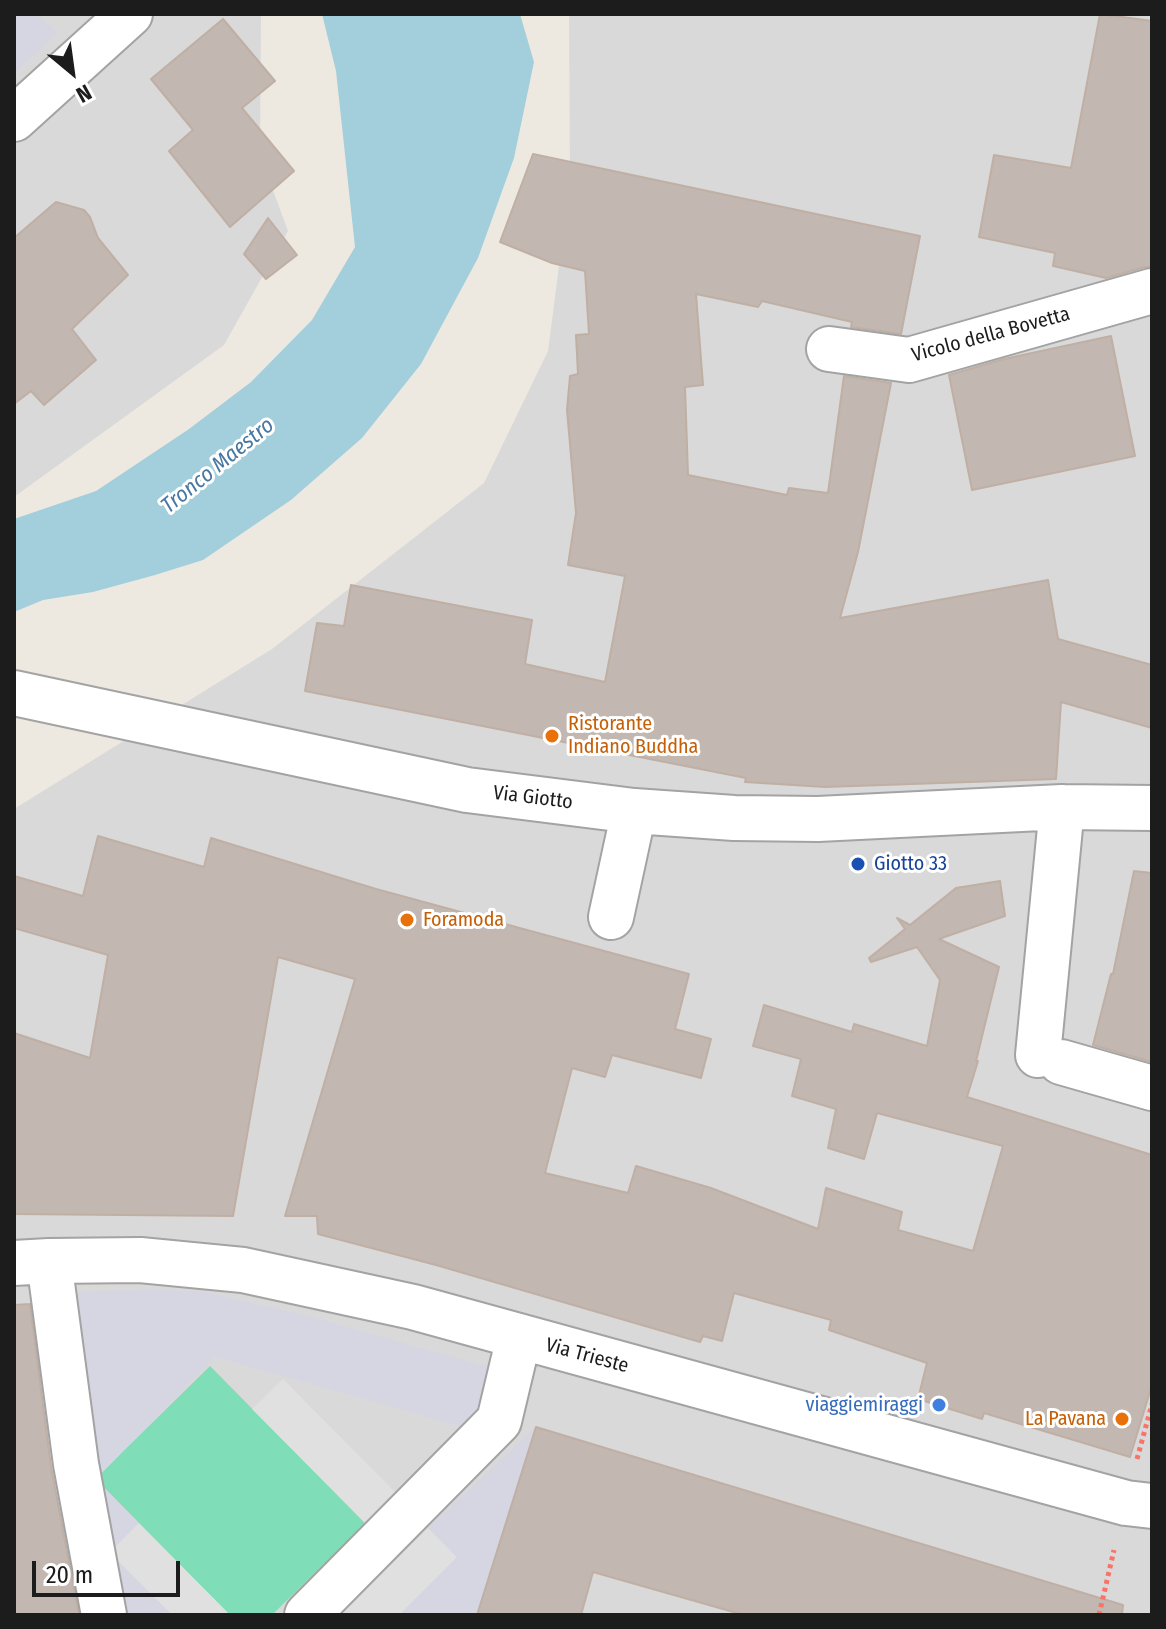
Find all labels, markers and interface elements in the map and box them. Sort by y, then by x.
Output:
north arrow [32,32,112,112]
text: N [72,78,96,108]
street label: Vicolo della Bovetta [909,302,1073,368]
water label: Tronco Maestro [156,412,280,520]
place label: Ristorante Indiano Buddha [568,712,698,759]
marker: Ristorante Indiano Buddha [543,727,561,745]
street label: Via Giotto [492,781,574,815]
place label: Giotto 33 [874,852,947,876]
marker: Giotto 33 [849,855,867,873]
place label: Foramoda [423,908,504,932]
marker: Foramoda [398,911,416,929]
street label: Via Trieste [543,1333,631,1379]
place label: viaggiemiraggi [806,1393,923,1417]
marker: viaggiemiraggi [930,1396,948,1414]
place label: La Pavana [1025,1407,1106,1431]
marker: La Pavana [1113,1410,1131,1428]
scale bar [36,1545,184,1595]
text: 20 m [46,1561,93,1589]

